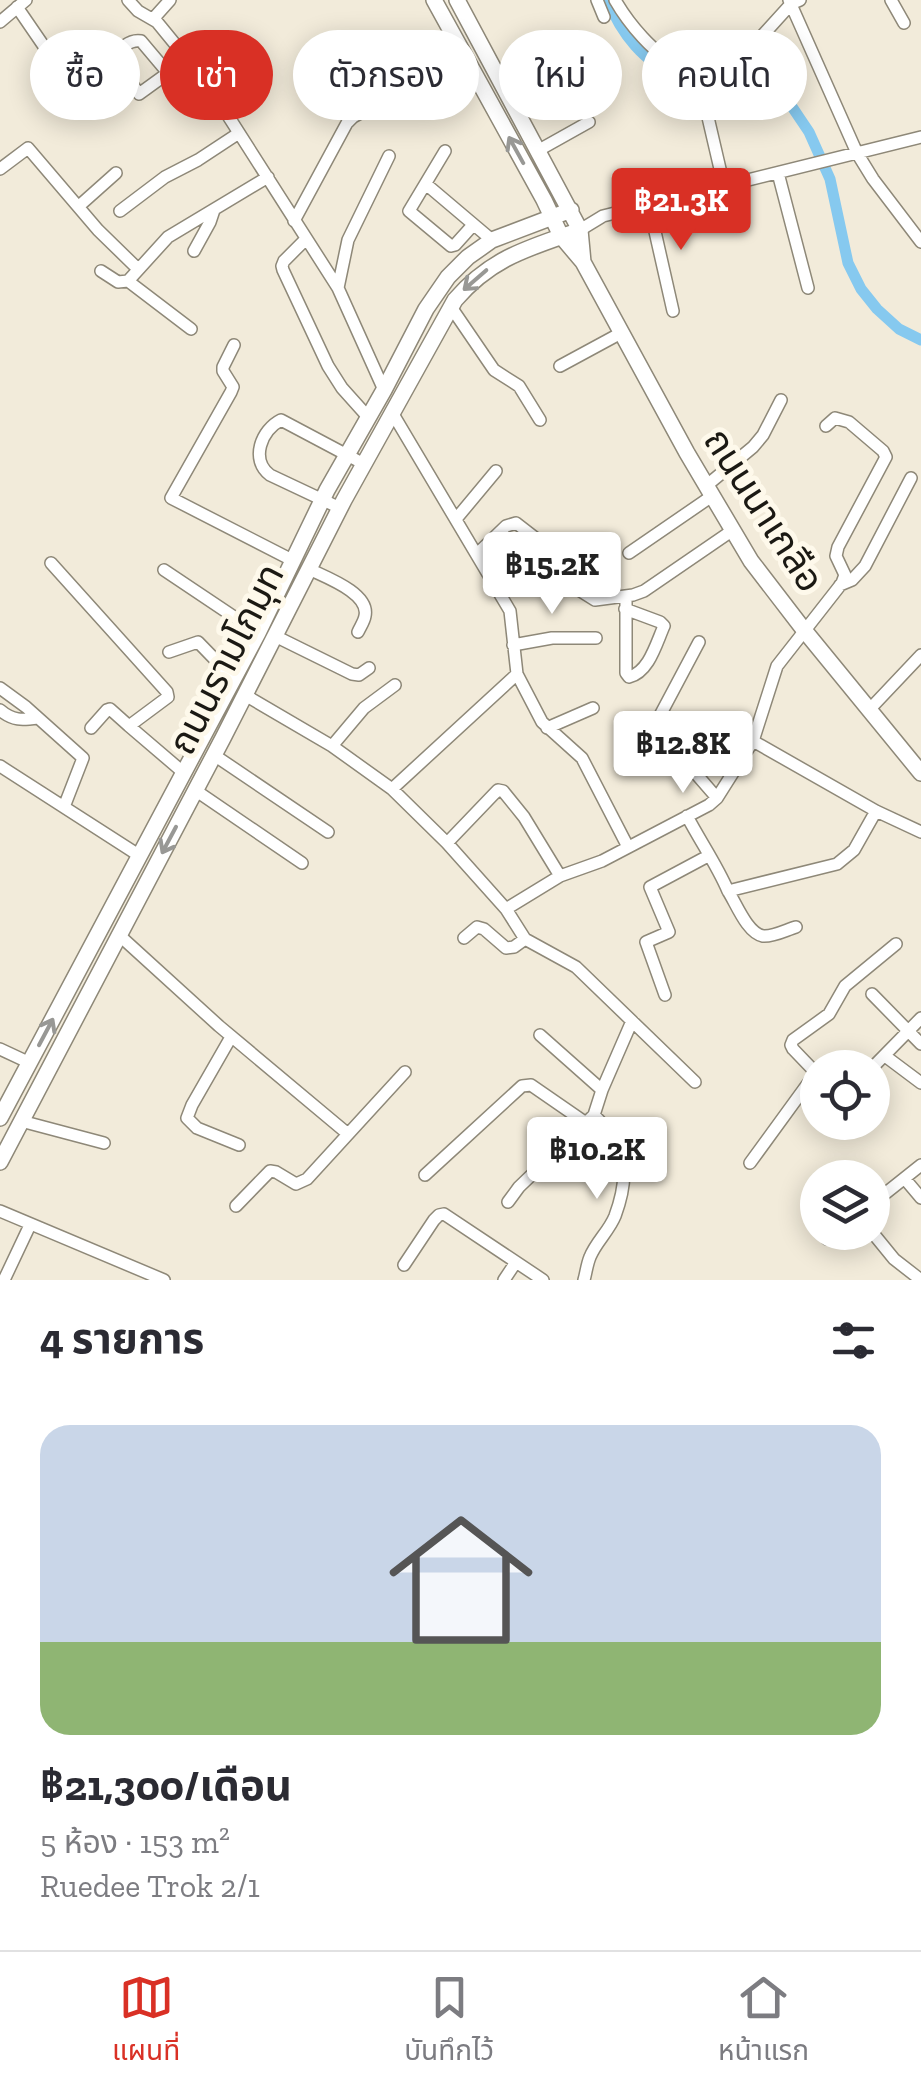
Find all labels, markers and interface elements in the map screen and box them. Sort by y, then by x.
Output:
chip: ซื้อ [30,30,140,120]
chip: เช่า [160,30,273,120]
chip: ตัวกรอง [293,30,479,120]
chip: ใหม่ [499,30,622,120]
chip: คอนโด [642,30,807,120]
one-way arrow [505,136,525,165]
pin: ฿21.3K [600,168,762,253]
text: ฿21.3K [634,181,728,219]
one-way arrow [463,268,488,291]
street label: ถนนนาเกลือ [694,420,834,600]
pin: ฿15.2K [471,532,633,617]
text: ฿15.2K [505,545,599,583]
street label: ถนนรามโกมุท [158,556,294,762]
pin: ฿12.8K [602,711,764,796]
text: ฿12.8K [636,724,730,762]
one-way arrow [159,825,178,855]
one-way arrow [37,1018,56,1048]
map controls [800,1050,890,1250]
button: locate [800,1050,890,1140]
pin: ฿10.2K [516,1117,678,1202]
text: ฿10.2K [549,1130,645,1168]
button: layers [800,1160,890,1250]
text: 4 รายการ [40,1313,204,1364]
icon: filters [826,1313,881,1368]
icon: home [371,1490,551,1670]
text: ฿21,300/เดือน [40,1760,292,1811]
text: 5 ห้อง · 153 m² [40,1823,230,1861]
text: Ruedee Trok 2/1 [40,1867,260,1905]
tab: แผนที่ [112,1970,180,2073]
tab: บันทึกไว้ [404,1970,494,2073]
tab: หน้าแรก [718,1970,809,2073]

